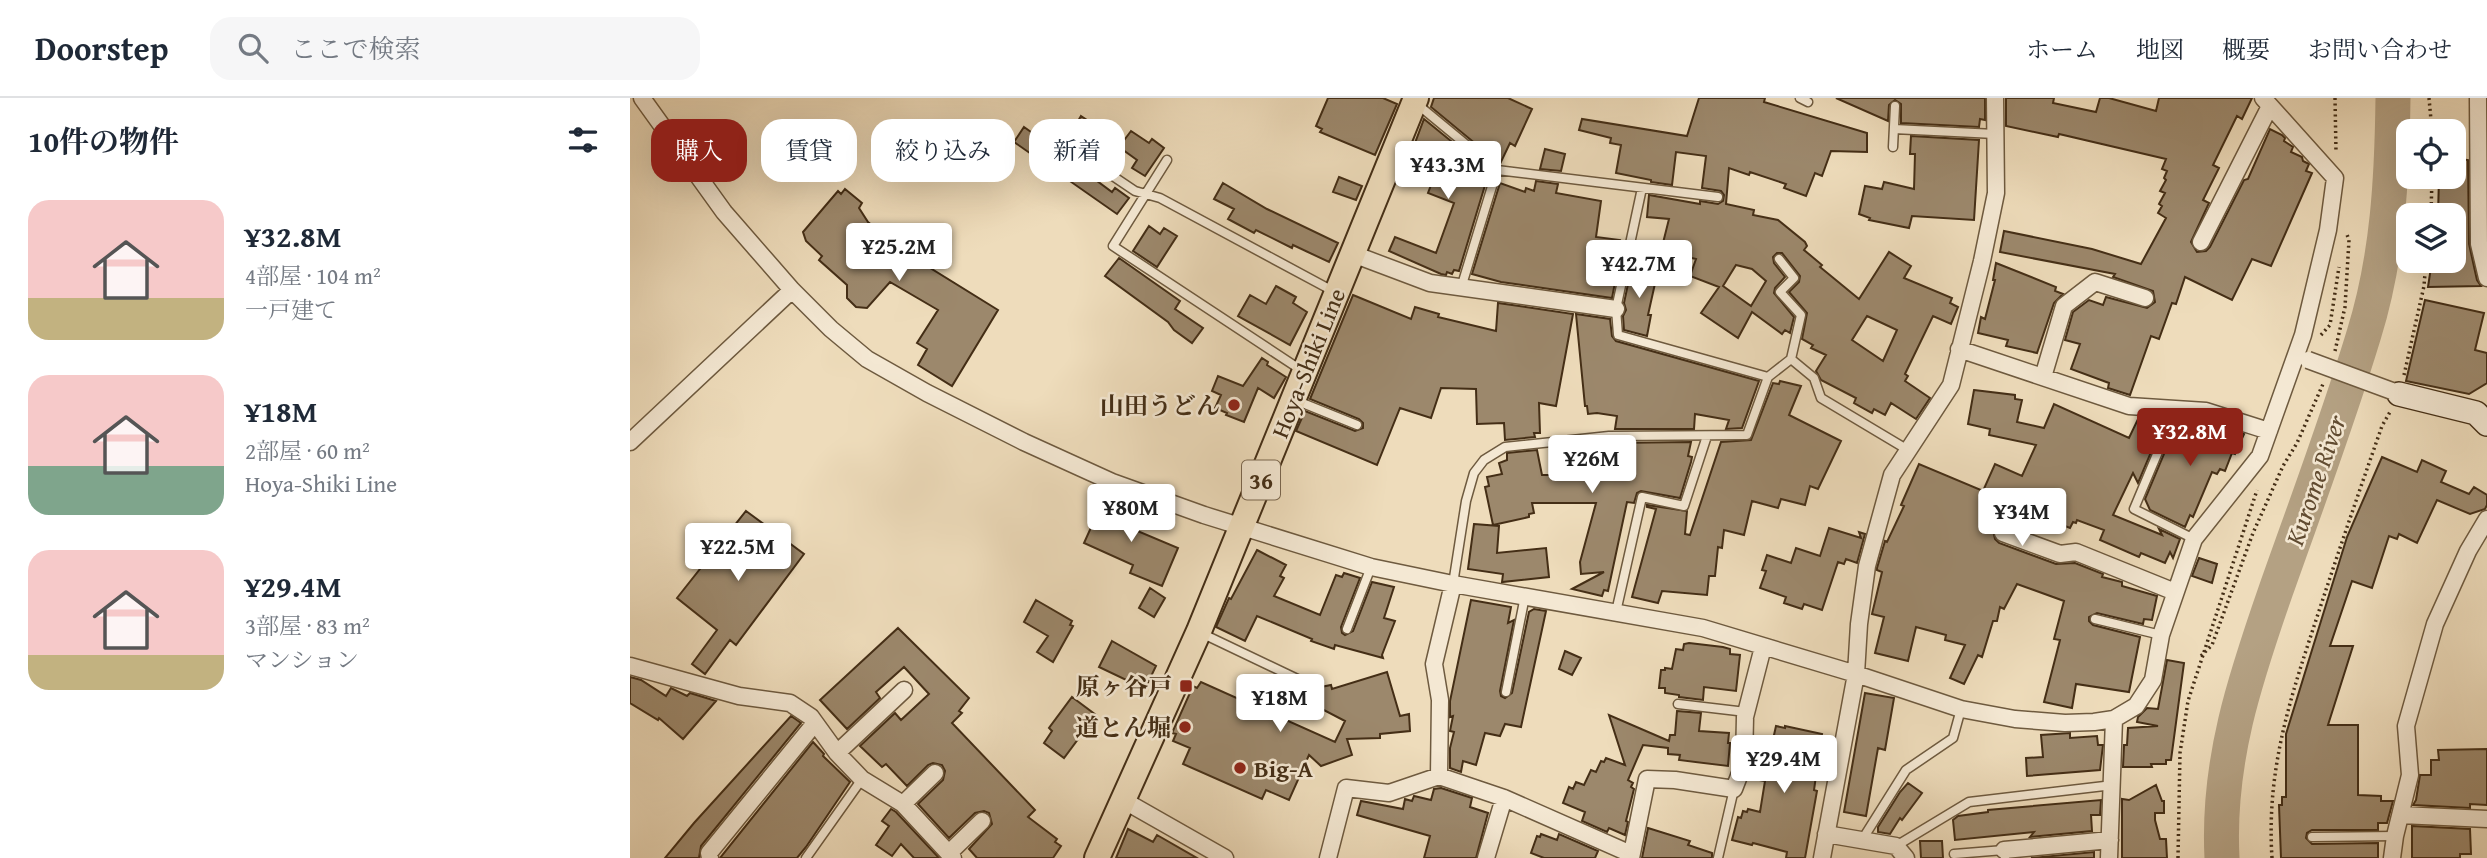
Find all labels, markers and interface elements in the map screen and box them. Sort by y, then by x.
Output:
search box [210,17,700,80]
text: Doorstep [35,24,168,72]
icon: search [234,29,272,67]
text: ここで検索 [290,29,420,68]
text: ホーム [2026,32,2098,67]
text: 地図 [2136,32,2184,67]
text: 概要 [2222,32,2270,67]
text: お問い合わせ [2308,32,2452,67]
text: 10件の物件 [28,119,179,163]
chip: 購入 [651,119,747,182]
chip: 賃貸 [761,119,857,182]
chip: 絞り込み [871,119,1015,182]
chip: 新着 [1029,119,1125,182]
map controls [2396,119,2466,273]
button: locate [2396,119,2466,189]
icon: filters [564,121,602,159]
pin: ¥43.3M [1391,141,1505,201]
text: ¥43.3M [1411,147,1485,180]
button: layers [2396,203,2466,273]
text: ¥32.8M [245,214,341,258]
pin: ¥25.2M [842,223,956,283]
icon: home [84,228,168,312]
text: ¥25.2M [862,229,936,262]
pin: ¥42.7M [1582,240,1696,300]
text: ¥42.7M [1602,246,1676,279]
text: 4部屋 · 104 m² [245,259,381,292]
street label: Hoya-Shiki Line [1262,283,1354,443]
text: 一戸建て [245,293,337,326]
place label: 山田うどん [1100,388,1220,423]
text: ¥18M [245,389,317,433]
marker: 山田うどん [1226,397,1242,413]
icon: home [84,403,168,487]
pin: ¥32.8M [2133,408,2247,468]
water label: Kurome River [2274,408,2356,551]
text: ¥32.8M [2153,414,2227,447]
text: 2部屋 · 60 m² [245,434,370,467]
pin: ¥26M [1551,436,1633,495]
text: ¥26M [1564,441,1620,474]
road number: 36 [1242,460,1280,500]
text: Hoya-Shiki Line [245,467,397,500]
pin: ¥80M [1090,484,1172,544]
pin: ¥34M [1981,489,2063,548]
text: ¥80M [1103,490,1159,523]
text: ¥34M [1994,494,2050,527]
pin: ¥22.5M [681,524,795,583]
text: ¥22.5M [701,529,775,562]
text: ¥29.4M [245,564,341,608]
icon: home [84,578,168,662]
text: 3部屋 · 83 m² [245,609,370,642]
text: マンション [245,643,359,676]
place label: 原ヶ谷戸 [1076,669,1172,704]
pin: ¥18M [1239,674,1321,734]
marker: 原ヶ谷戸 [1178,678,1194,694]
text: ¥18M [1252,680,1308,713]
place label: 道とん堀 [1075,710,1171,745]
marker: 道とん堀 [1177,719,1193,735]
pin: ¥29.4M [1727,736,1841,795]
text: ¥29.4M [1747,741,1821,774]
place label: Big-A [1254,751,1314,786]
marker: Big-A [1232,760,1248,776]

